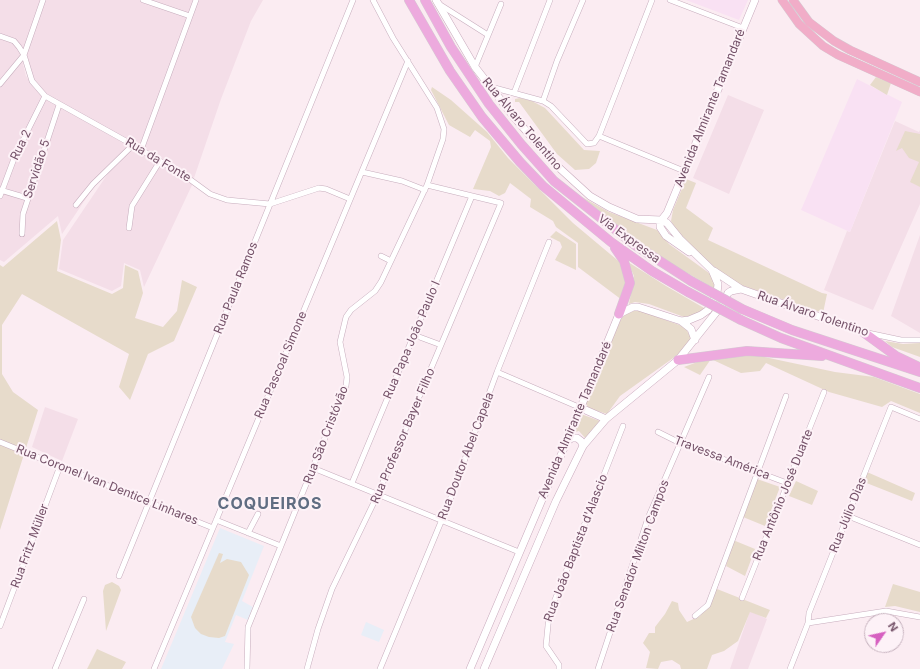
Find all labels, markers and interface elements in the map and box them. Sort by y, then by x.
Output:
street label: Avenida Almirante Tamandaré [672,27,748,189]
street label: Rua Álvaro Tolentino [479,75,565,173]
street label: Rua 2 [7,127,35,163]
street label: Rua da Fonte [123,135,193,185]
street label: Servidão 5 [21,138,53,200]
street label: Via Expressa [595,212,663,266]
street label: Rua Paula Ramos [211,240,261,336]
street label: Rua Papa João Paulo I [381,279,443,401]
street label: Rua Álvaro Tolentino [756,288,870,340]
street label: Rua Pascoal Simone [252,309,310,421]
street label: Avenida Almirante Tamandaré [535,339,615,501]
street label: Rua Professor Bayer Filho [368,366,438,506]
street label: Rua São Cristóvão [301,384,351,486]
street label: Rua Doutor Abel Capela [435,390,497,522]
street label: Rua Antônio José Duarte [750,427,816,563]
street label: Travessa América [672,433,772,483]
street label: Rua Coronel Ivan Dentice Linhares [14,442,200,528]
street label: Rua João Baptista d'Alascio [541,472,611,624]
street label: Rua Júlio Dias [826,475,870,555]
street label: Rua Senador Milton Campos [604,478,672,634]
district label: COQUEIROS [218,494,322,514]
street label: Rua Fritz Müller [8,502,52,590]
north arrow [864,613,904,653]
text: N [885,619,901,634]

